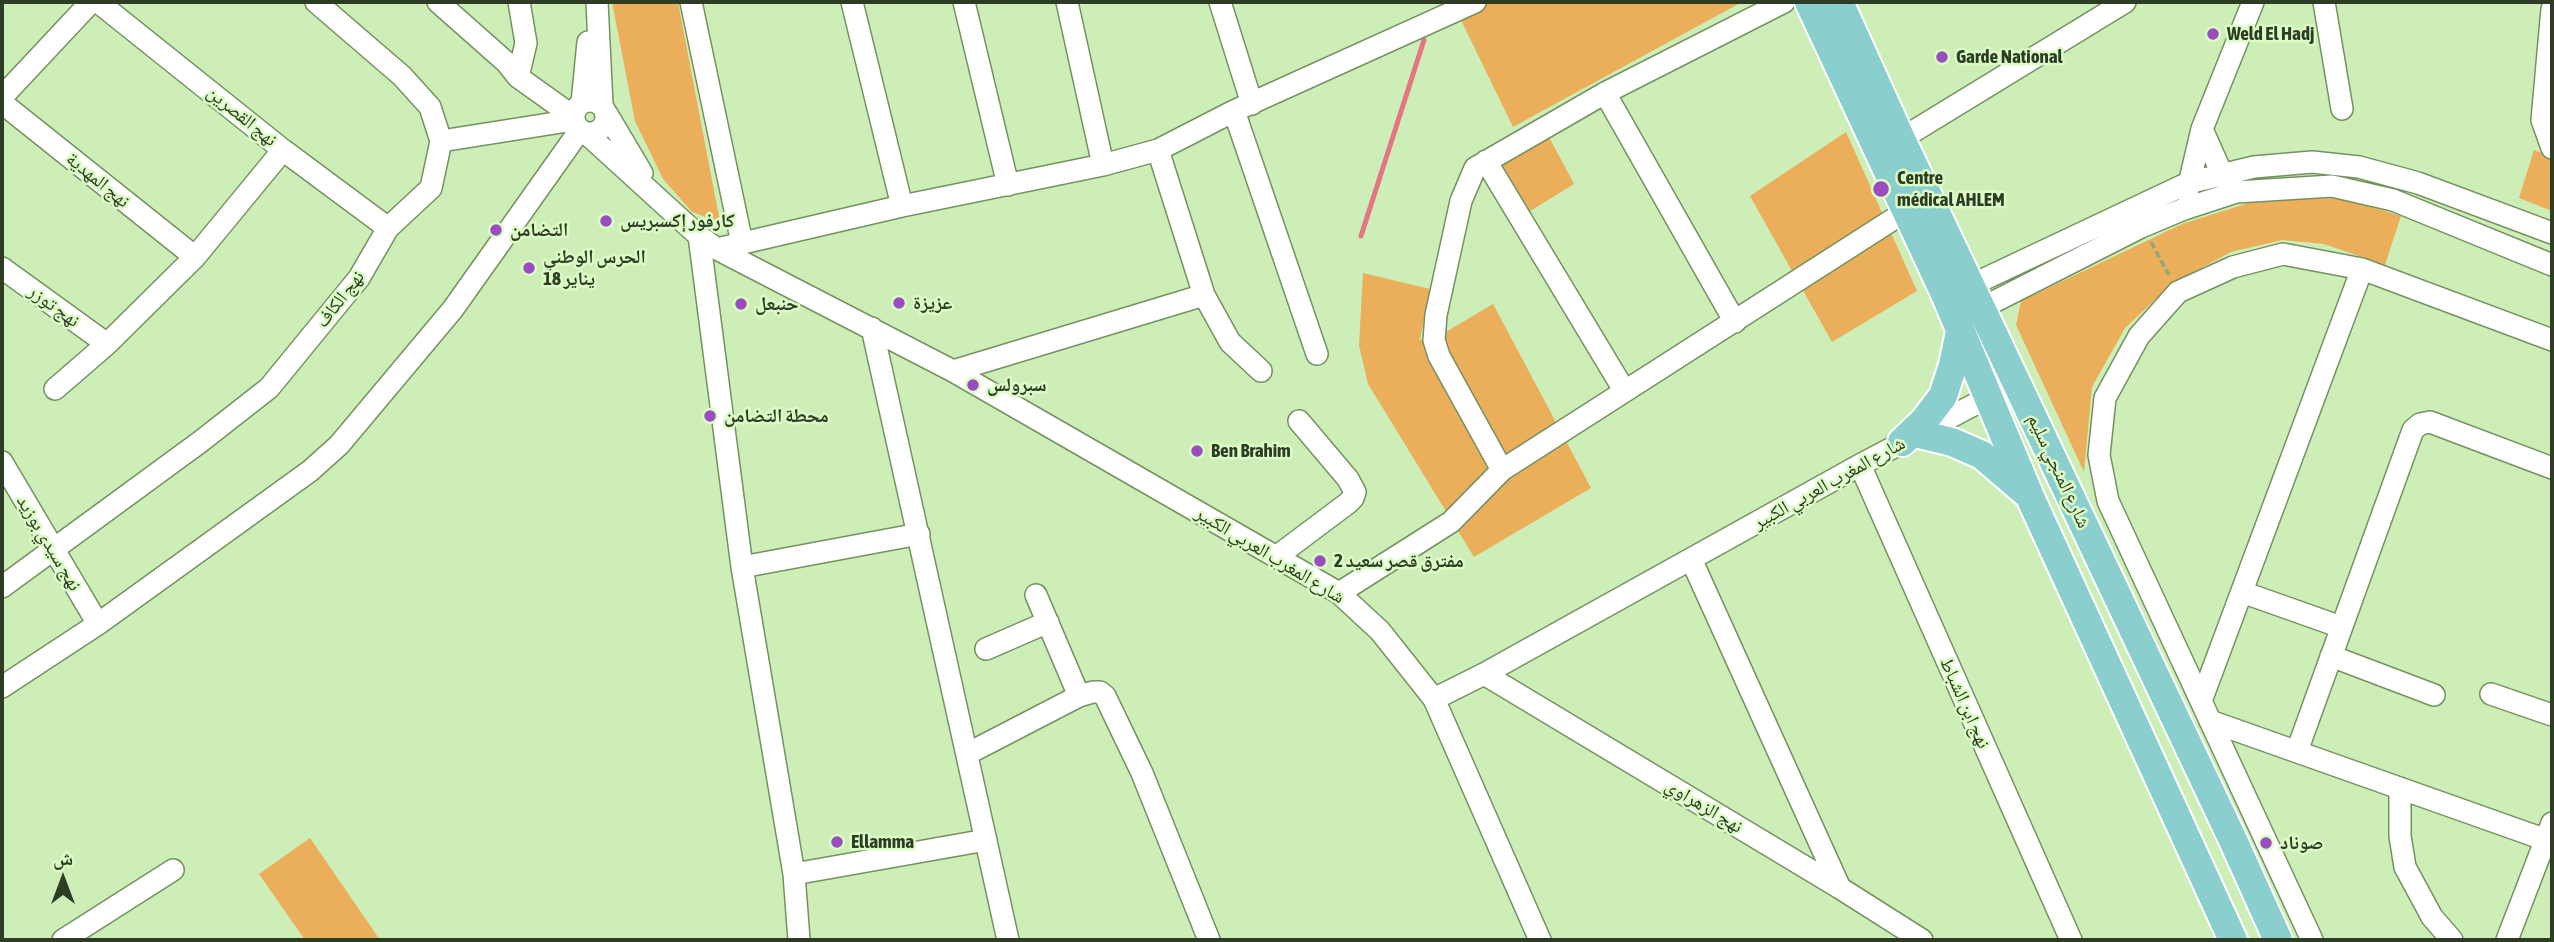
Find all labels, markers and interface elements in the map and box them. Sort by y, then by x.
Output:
place label: Weld El Hadj [2227,23,2314,45]
marker: Weld El Hadj [2205,26,2221,42]
place label: Garde National [1956,46,2063,68]
marker: Garde National [1934,49,1950,65]
street label: نهج القصرين [202,81,282,151]
street label: نهج المهدية [62,147,134,213]
place label: Centre médical AHLEM [1897,167,2005,211]
marker: Centre médical AHLEM [1871,179,1891,199]
place label: كارفور إكسبريس [620,210,735,232]
marker: كارفور إكسبريس [598,213,614,229]
place label: التضامن [510,219,568,241]
marker: التضامن [488,222,504,238]
place label: الحرس الوطني 18 يناير [543,246,646,290]
marker: الحرس الوطني 18 يناير [521,260,537,276]
street label: نهج الكاف [311,266,369,332]
street label: نهج توزر [24,280,84,332]
place label: عزيزة [913,292,952,314]
place label: حنبعل [755,293,799,315]
marker: عزيزة [891,295,907,311]
marker: حنبعل [733,296,749,312]
place label: سبرولس [987,374,1047,396]
marker: سبرولس [965,377,981,393]
place label: محطة التضامن [724,405,829,427]
marker: محطة التضامن [702,408,718,424]
street label: شارع المنجي سليم [2023,410,2095,532]
street label: شارع المغرب العربي الكبير [1749,432,1909,534]
place label: Ben Brahim [1211,440,1291,462]
marker: Ben Brahim [1189,443,1205,459]
street label: نهج سيدي بوزيد [12,491,86,595]
street label: شارع المغرب العربي الكبير [1191,501,1349,609]
place label: مفترق قصر سعيد 2 [1334,550,1464,572]
marker: مفترق قصر سعيد 2 [1312,553,1328,569]
street label: نهج ابن الشباط [1935,654,1995,752]
street label: نهج الزهراوي [1661,774,1747,838]
place label: Ellamma [851,831,914,853]
place label: صوناد [2280,832,2323,854]
marker: Ellamma [829,834,845,850]
marker: صوناد [2258,835,2274,851]
north arrow [28,844,98,914]
text: ش [53,847,73,869]

